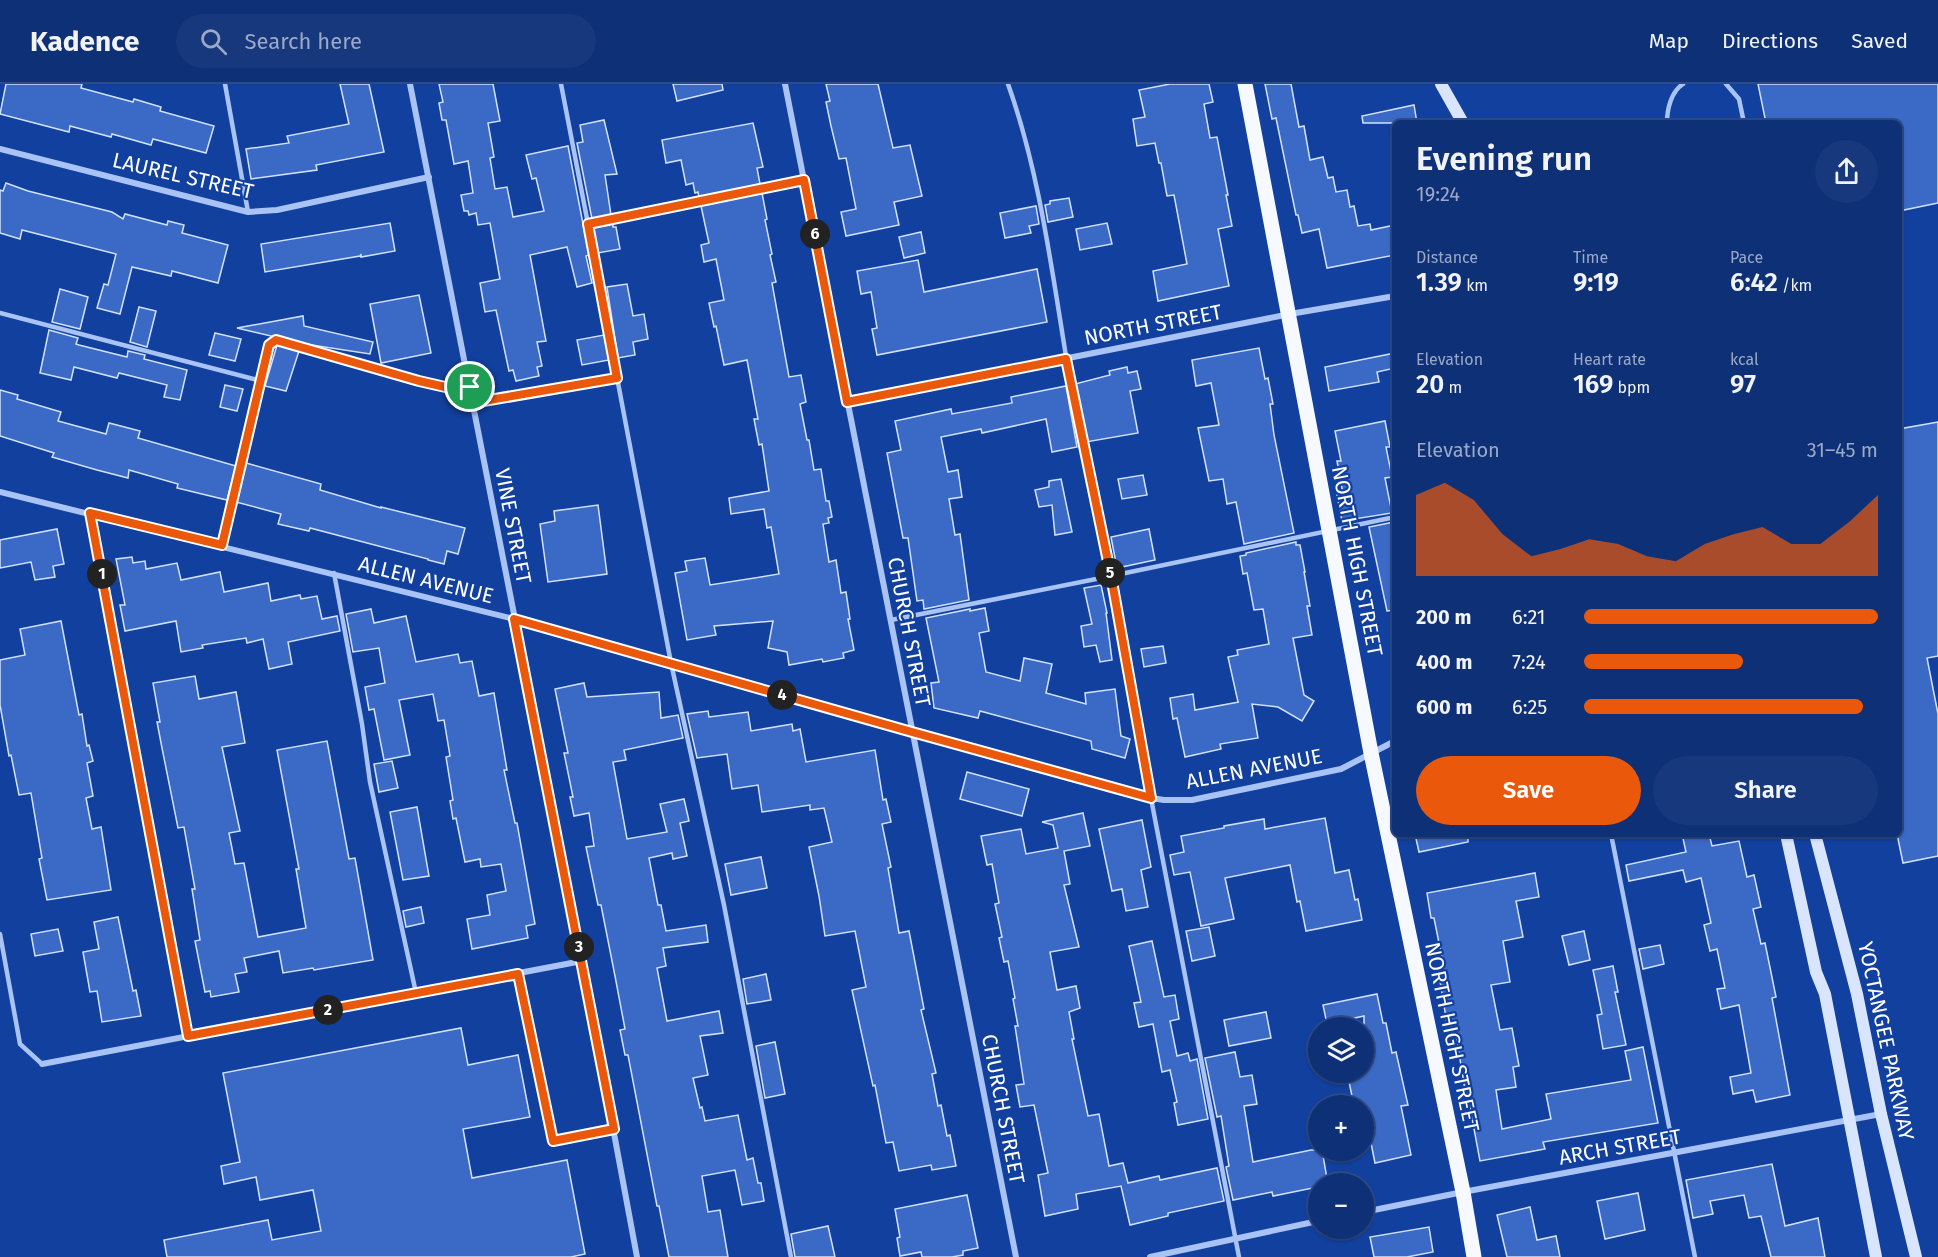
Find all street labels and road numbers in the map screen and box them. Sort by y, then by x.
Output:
street label: LAUREL STREET [110,147,256,205]
street label: NORTH STREET [1082,299,1224,351]
street label: NORTH HIGH STREET [1326,464,1388,658]
street label: VINE STREET [489,466,537,586]
street label: ALLEN AVENUE [356,551,496,609]
street label: CHURCH STREET [882,555,936,709]
street label: ALLEN AVENUE [1184,743,1324,795]
street label: YOCTANGEE PARKWAY [1852,939,1920,1143]
street label: NORTH HIGH STREET [1419,940,1485,1134]
street label: CHURCH STREET [976,1032,1030,1186]
street label: ARCH STREET [1557,1123,1683,1171]

